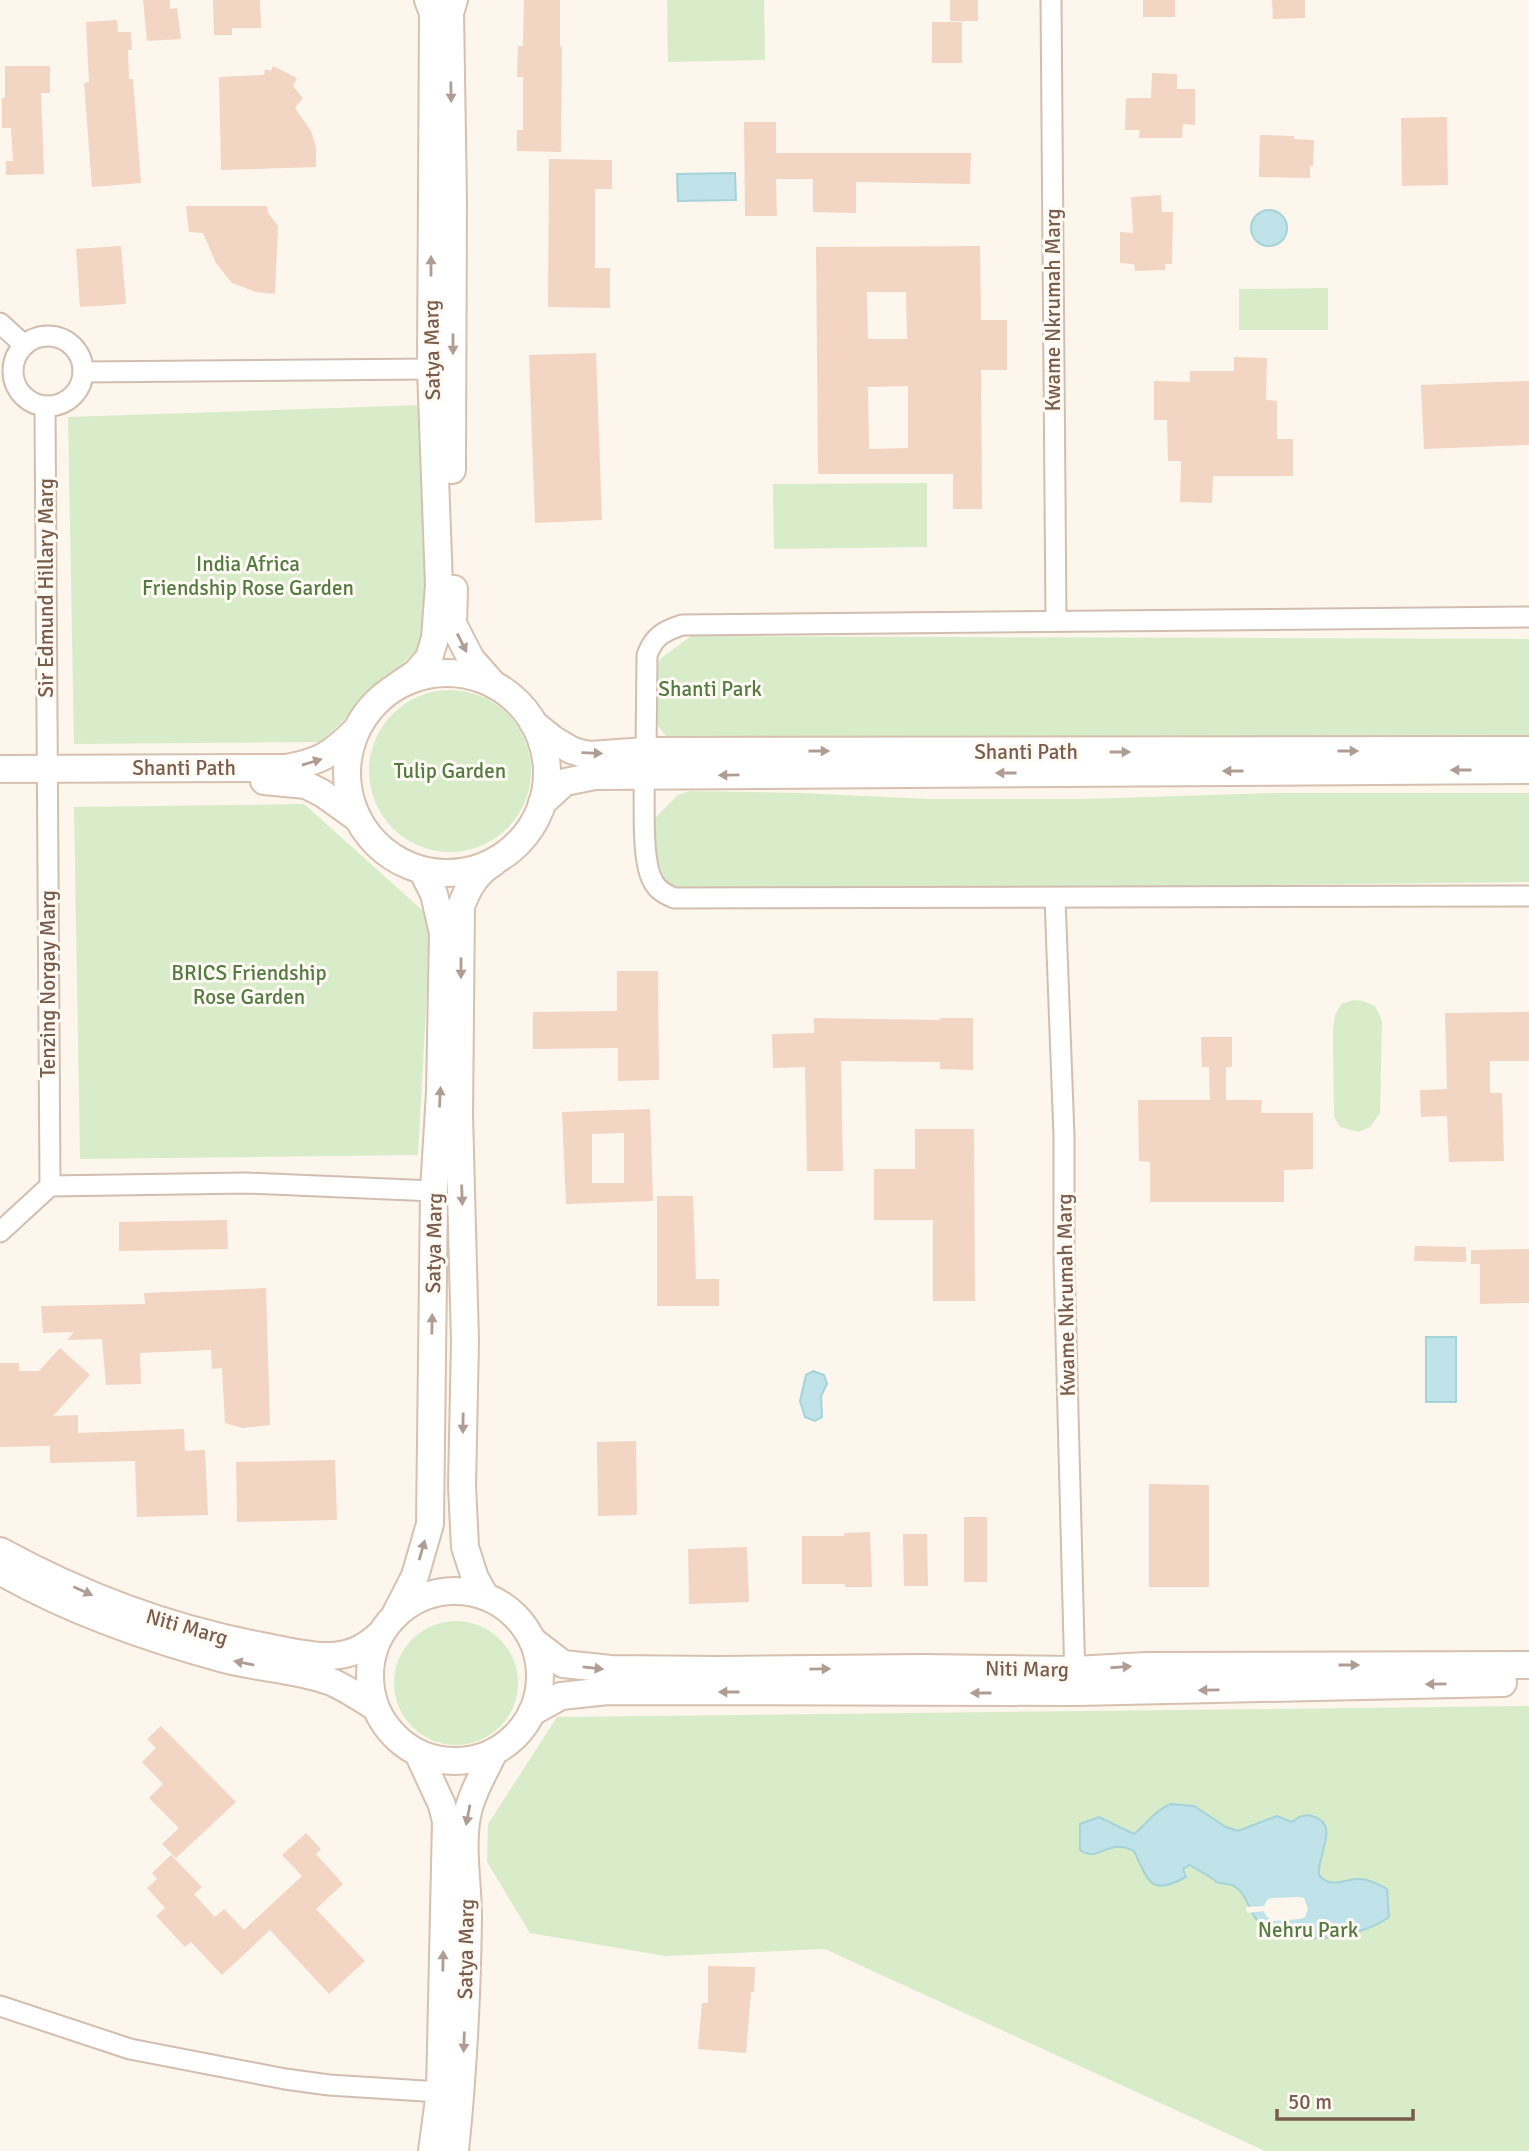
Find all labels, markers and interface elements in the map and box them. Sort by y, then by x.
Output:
one-way arrow [445,81,457,103]
street label: Kwame Nkrumah Marg [1040,208,1066,412]
one-way arrow [425,255,437,277]
street label: Satya Marg [418,299,446,401]
one-way arrow [447,333,459,355]
street label: Sir Edmund Hillary Marg [33,478,59,698]
park label: India Africa Friendship Rose Garden [142,551,354,601]
one-way arrow [457,633,468,653]
park label: Shanti Park [658,676,762,702]
street label: Shanti Path [974,739,1078,765]
one-way arrow [1337,745,1359,757]
one-way arrow [808,746,830,757]
one-way arrow [1109,746,1131,758]
one-way arrow [581,748,603,759]
street label: Shanti Path [132,755,236,781]
one-way arrow [302,756,323,766]
park label: Tulip Garden [394,758,506,784]
one-way arrow [1450,764,1472,776]
one-way arrow [1222,766,1244,777]
one-way arrow [995,767,1017,779]
one-way arrow [718,769,740,781]
street label: Tenzing Norgay Marg [35,890,61,1078]
one-way arrow [455,957,467,979]
park label: BRICS Friendship Rose Garden [171,960,327,1010]
one-way arrow [434,1085,445,1107]
one-way arrow [456,1184,467,1206]
street label: Satya Marg [420,1192,448,1294]
street label: Kwame Nkrumah Marg [1051,1193,1081,1397]
one-way arrow [426,1313,438,1335]
one-way arrow [458,1412,469,1434]
one-way arrow [418,1540,428,1561]
one-way arrow [73,1585,93,1597]
street label: Niti Marg [143,1603,231,1651]
street label: Niti Marg [985,1655,1069,1683]
one-way arrow [233,1657,255,1668]
one-way arrow [1338,1659,1360,1671]
one-way arrow [1110,1662,1132,1673]
one-way arrow [582,1663,604,1674]
one-way arrow [810,1664,832,1675]
one-way arrow [1425,1679,1447,1690]
one-way arrow [1198,1684,1220,1695]
one-way arrow [718,1686,740,1697]
one-way arrow [970,1687,992,1699]
one-way arrow [463,1804,474,1826]
street label: Satya Marg [452,1898,480,2000]
park label: Nehru Park [1258,1917,1359,1943]
one-way arrow [438,1950,449,1972]
one-way arrow [458,2032,469,2054]
scale bar [1277,2078,1414,2122]
text: 50 m [1288,2089,1332,2115]

